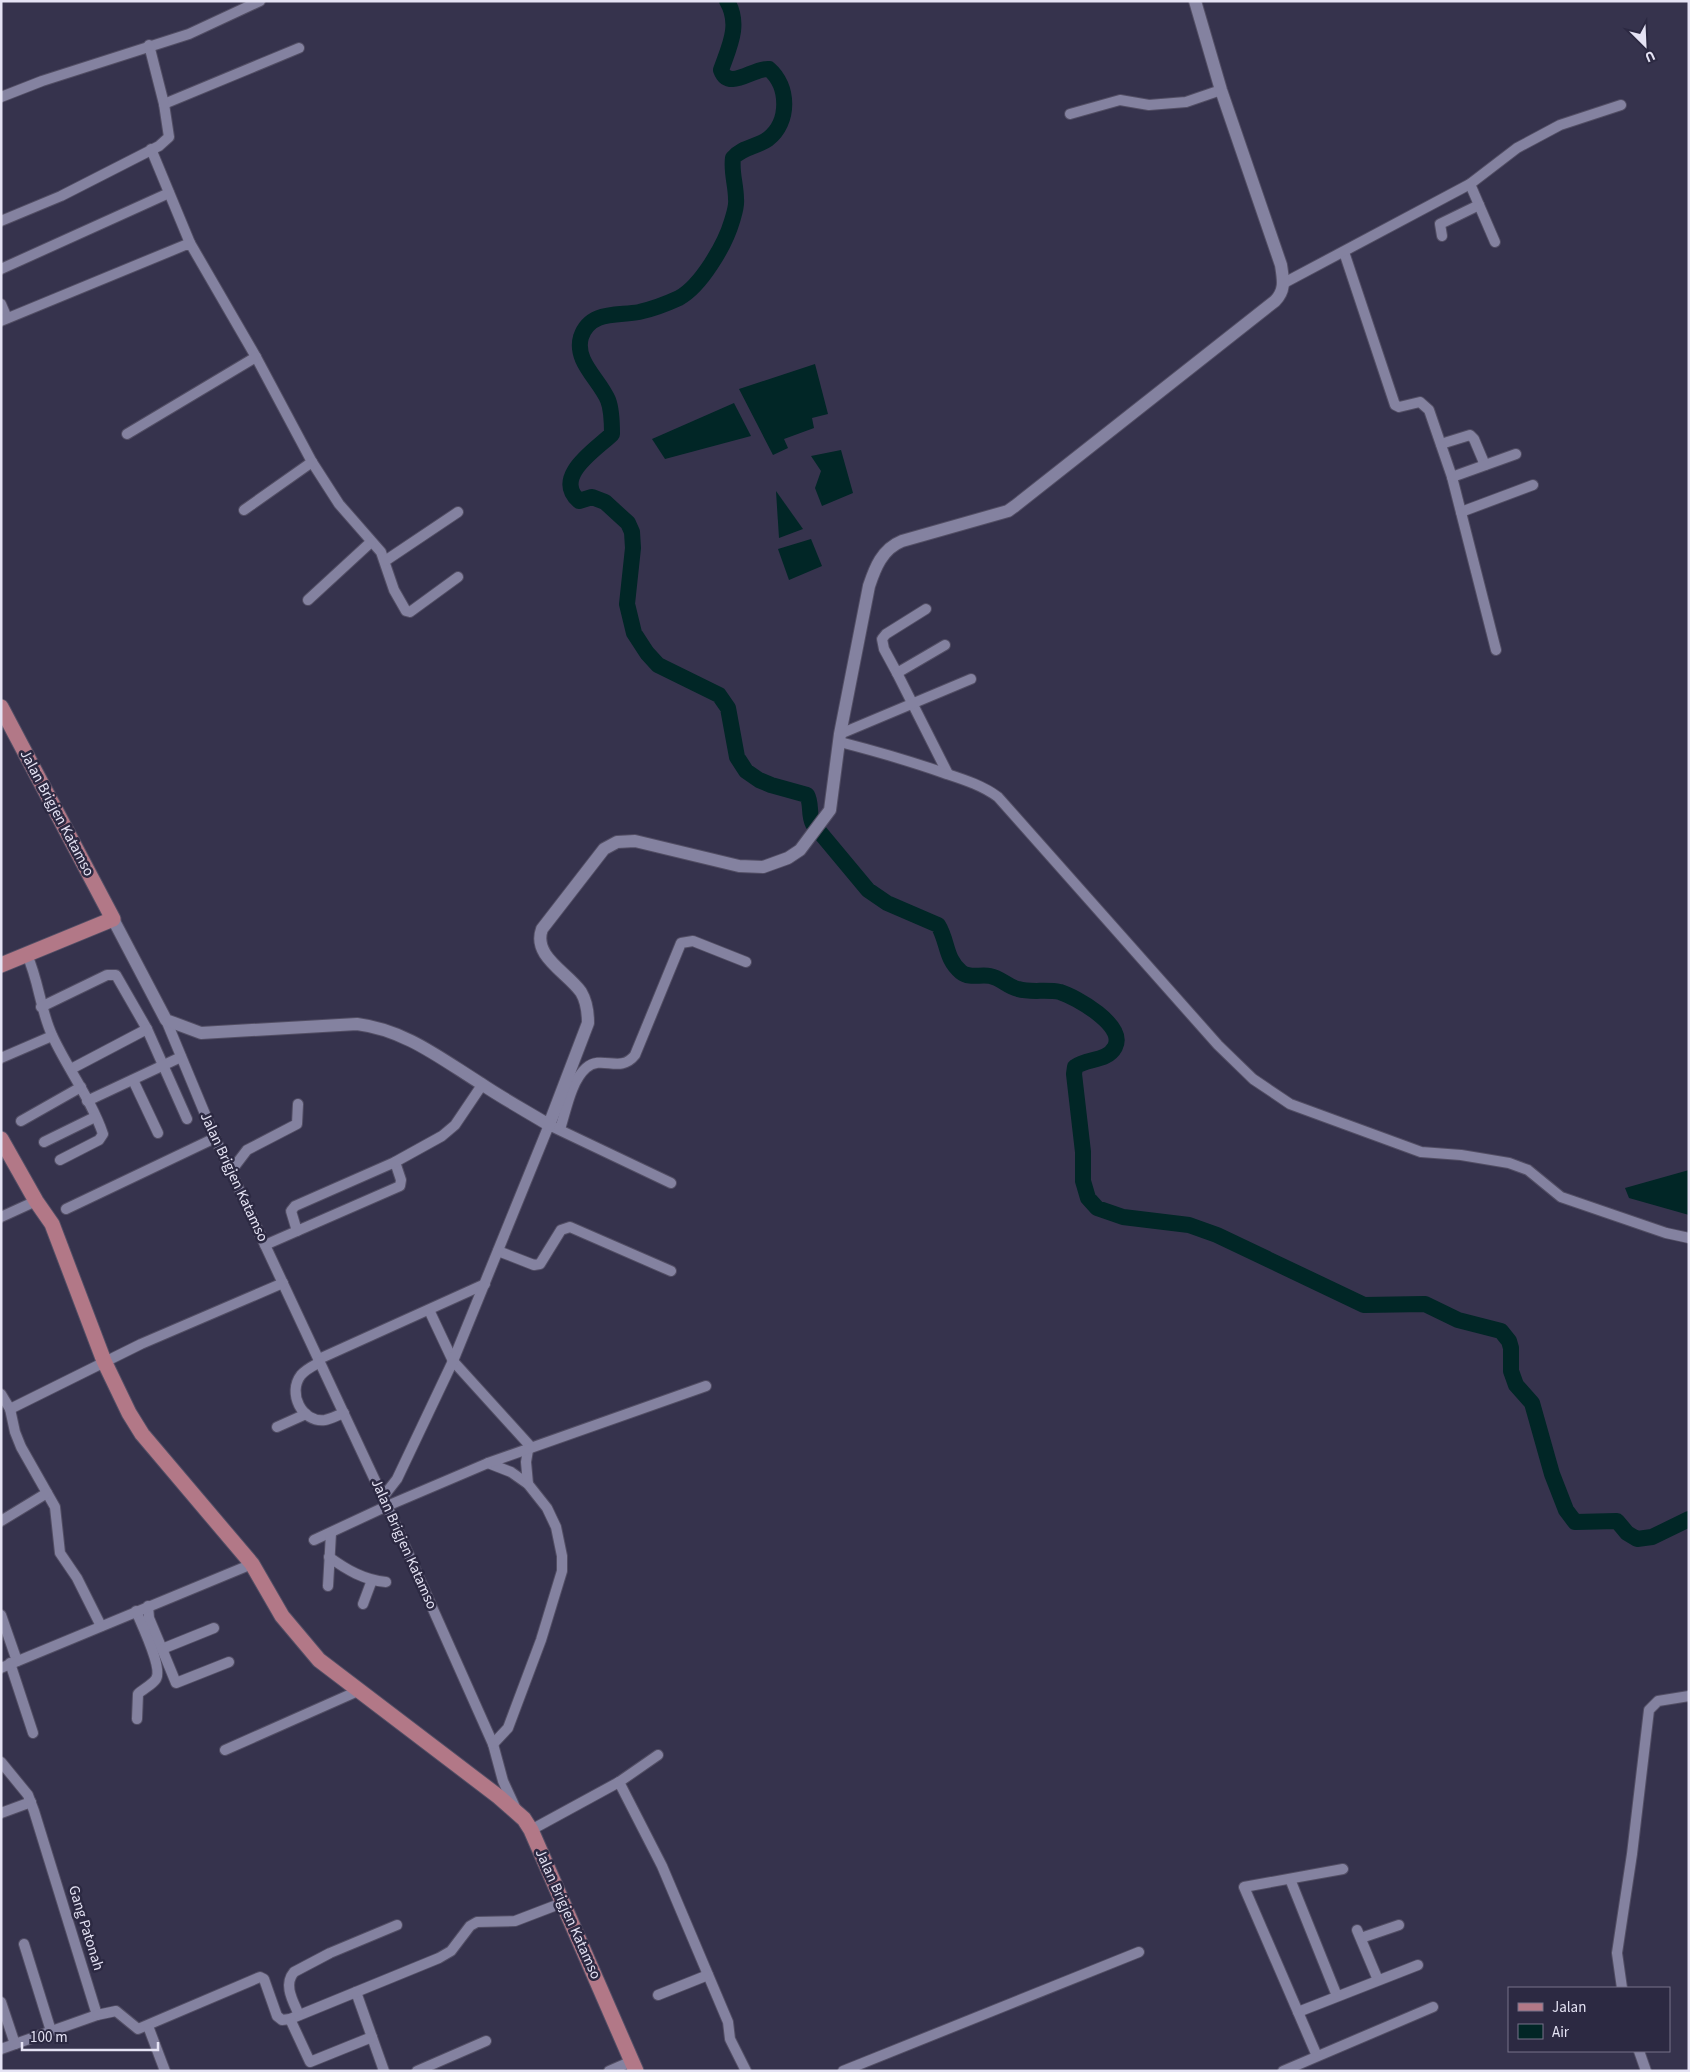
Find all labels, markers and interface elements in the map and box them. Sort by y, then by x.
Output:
north arrow [1620,20,1670,70]
text: U [1642,45,1658,67]
street label: Jalan Brigjen Katamso [15,746,99,880]
street label: Jalan Brigjen Katamso [195,1109,273,1245]
street label: Jalan Brigjen Katamso [366,1475,442,1613]
street label: Jalan Brigjen Katamso [530,1845,606,1983]
street label: Gang Patonah [63,1883,109,1973]
legend [1508,1987,1670,2052]
text: Jalan [1552,1997,1586,2018]
scale bar [22,2020,159,2052]
text: Air [1552,2022,1570,2043]
text: 100 m [30,2027,68,2048]

